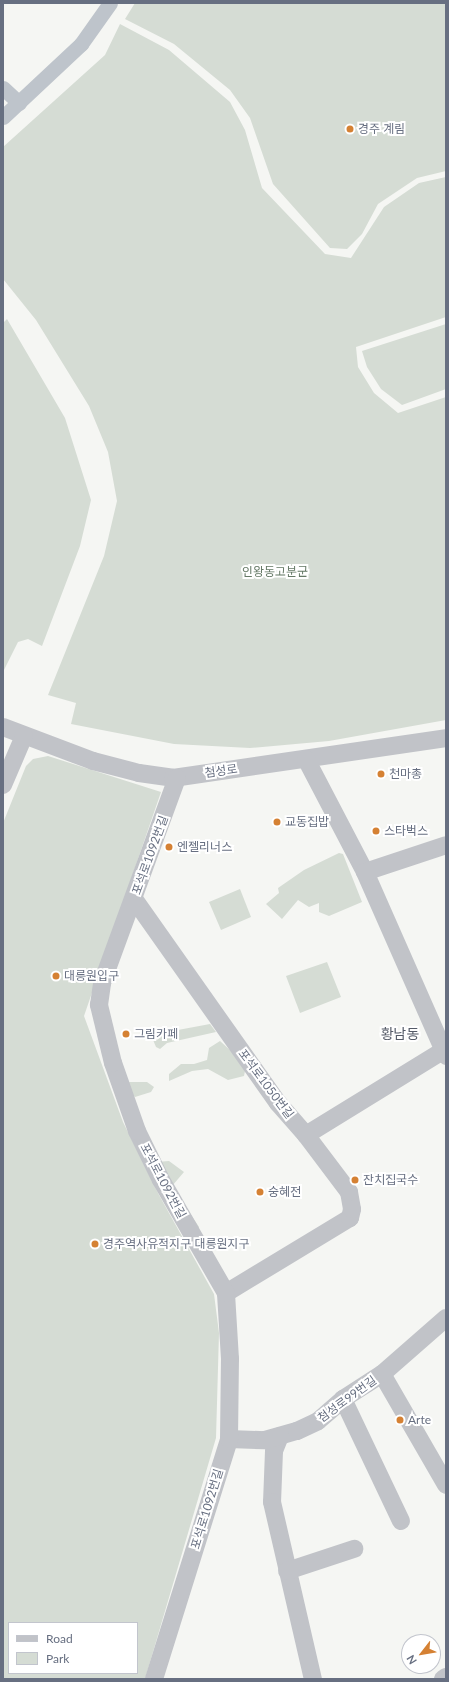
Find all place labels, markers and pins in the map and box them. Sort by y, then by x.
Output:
place label: 경주 계림 [358,122,405,136]
marker: 경주 계림 [345,124,355,134]
place label: 천마총 [389,767,422,781]
marker: 천마총 [376,769,386,779]
place label: 교동집밥 [285,815,329,829]
marker: 교동집밥 [272,817,282,827]
place label: 스타벅스 [384,824,428,838]
marker: 스타벅스 [371,826,381,836]
place label: 엔젤리너스 [177,840,232,854]
marker: 엔젤리너스 [164,842,174,852]
place label: 대릉원입구 [64,969,119,983]
marker: 대릉원입구 [51,971,61,981]
place label: 그림카페 [134,1027,178,1041]
marker: 그림카페 [121,1029,131,1039]
place label: 잔치집국수 [363,1173,418,1187]
marker: 잔치집국수 [350,1175,360,1185]
place label: 숭혜전 [268,1185,301,1199]
marker: 숭혜전 [255,1187,265,1197]
place label: 경주역사유적지구 대릉원지구 [103,1237,250,1251]
marker: 경주역사유적지구 대릉원지구 [90,1239,100,1249]
place label: Arte [408,1413,431,1427]
marker: Arte [395,1415,405,1425]

